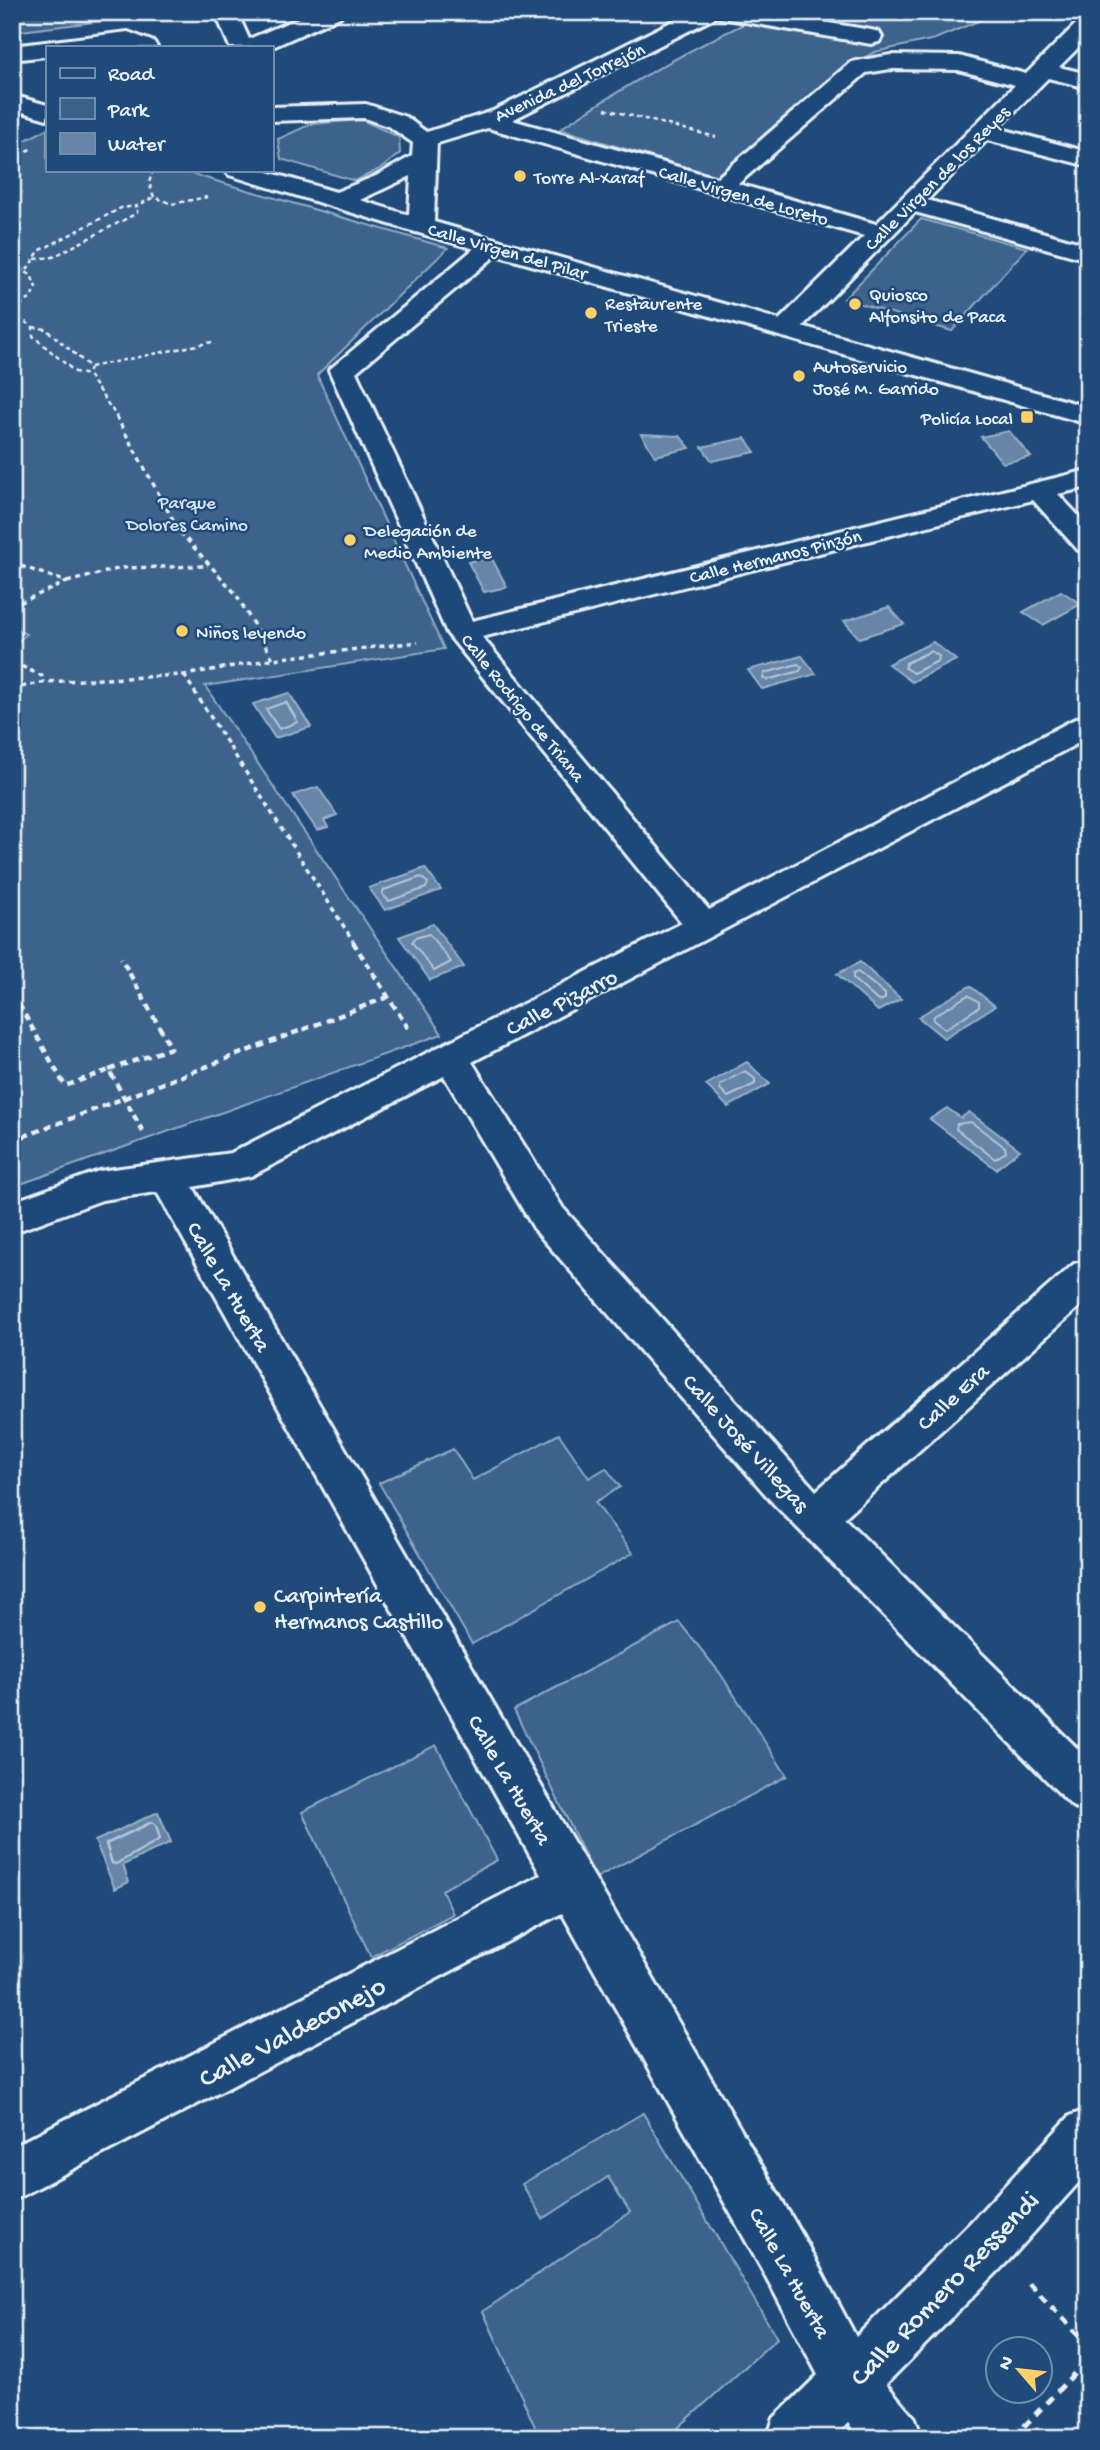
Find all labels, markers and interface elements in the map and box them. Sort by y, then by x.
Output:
street label: Avenida del Torrejón [492,39,649,129]
legend [46,46,273,172]
text: Road [108,64,156,89]
text: Park [107,100,151,125]
street label: Calle Virgen de los Reyes [861,101,1017,257]
text: Water [108,134,166,159]
street label: Calle Virgen de Loreto [656,162,831,233]
marker: Torre Al-Xaraf [512,168,528,184]
place label: Torre Al-Xaraf [533,168,646,191]
street label: Calle Virgen del Pilar [425,220,592,288]
place label: Quiosco Alfonsito de Paca [869,285,1007,330]
place label: Restaurente Trieste [604,294,702,339]
marker: Quiosco Alfonsito de Paca [847,296,863,312]
marker: Restaurente Trieste [583,305,599,321]
place label: Autoservicio José M. Garrido [813,357,939,402]
marker: Autoservicio José M. Garrido [791,368,807,384]
place label: Policía Local [920,409,1013,432]
marker: Policía Local [1019,409,1035,425]
park label: Parque Dolores Camino [124,493,248,538]
place label: Delegación de Medio Ambiente [362,521,492,566]
street label: Calle Hermanos Pinzón [688,526,864,591]
marker: Delegación de Medio Ambiente [342,532,358,548]
marker: Niños leyendo [174,623,190,639]
place label: Niños leyendo [196,623,306,646]
street label: Calle Rodrigo de Triana [454,630,589,789]
street label: Calle Pizarro [502,964,623,1044]
street label: Calle La Huerta [179,1218,276,1359]
street label: Calle Era [913,1358,997,1438]
street label: Calle José Villegas [675,1370,814,1519]
place label: Carpintería Hermanos Castillo [274,1584,443,1637]
marker: Carpintería Hermanos Castillo [252,1599,268,1615]
street label: Calle La Huerta [460,1711,557,1852]
street label: Calle Valdeconejo [194,1971,392,2097]
street label: Calle Romero Ressendi [845,2186,1048,2395]
street label: Calle La Huerta [741,2204,836,2345]
north arrow [984,2334,1054,2404]
text: N [994,2353,1020,2375]

